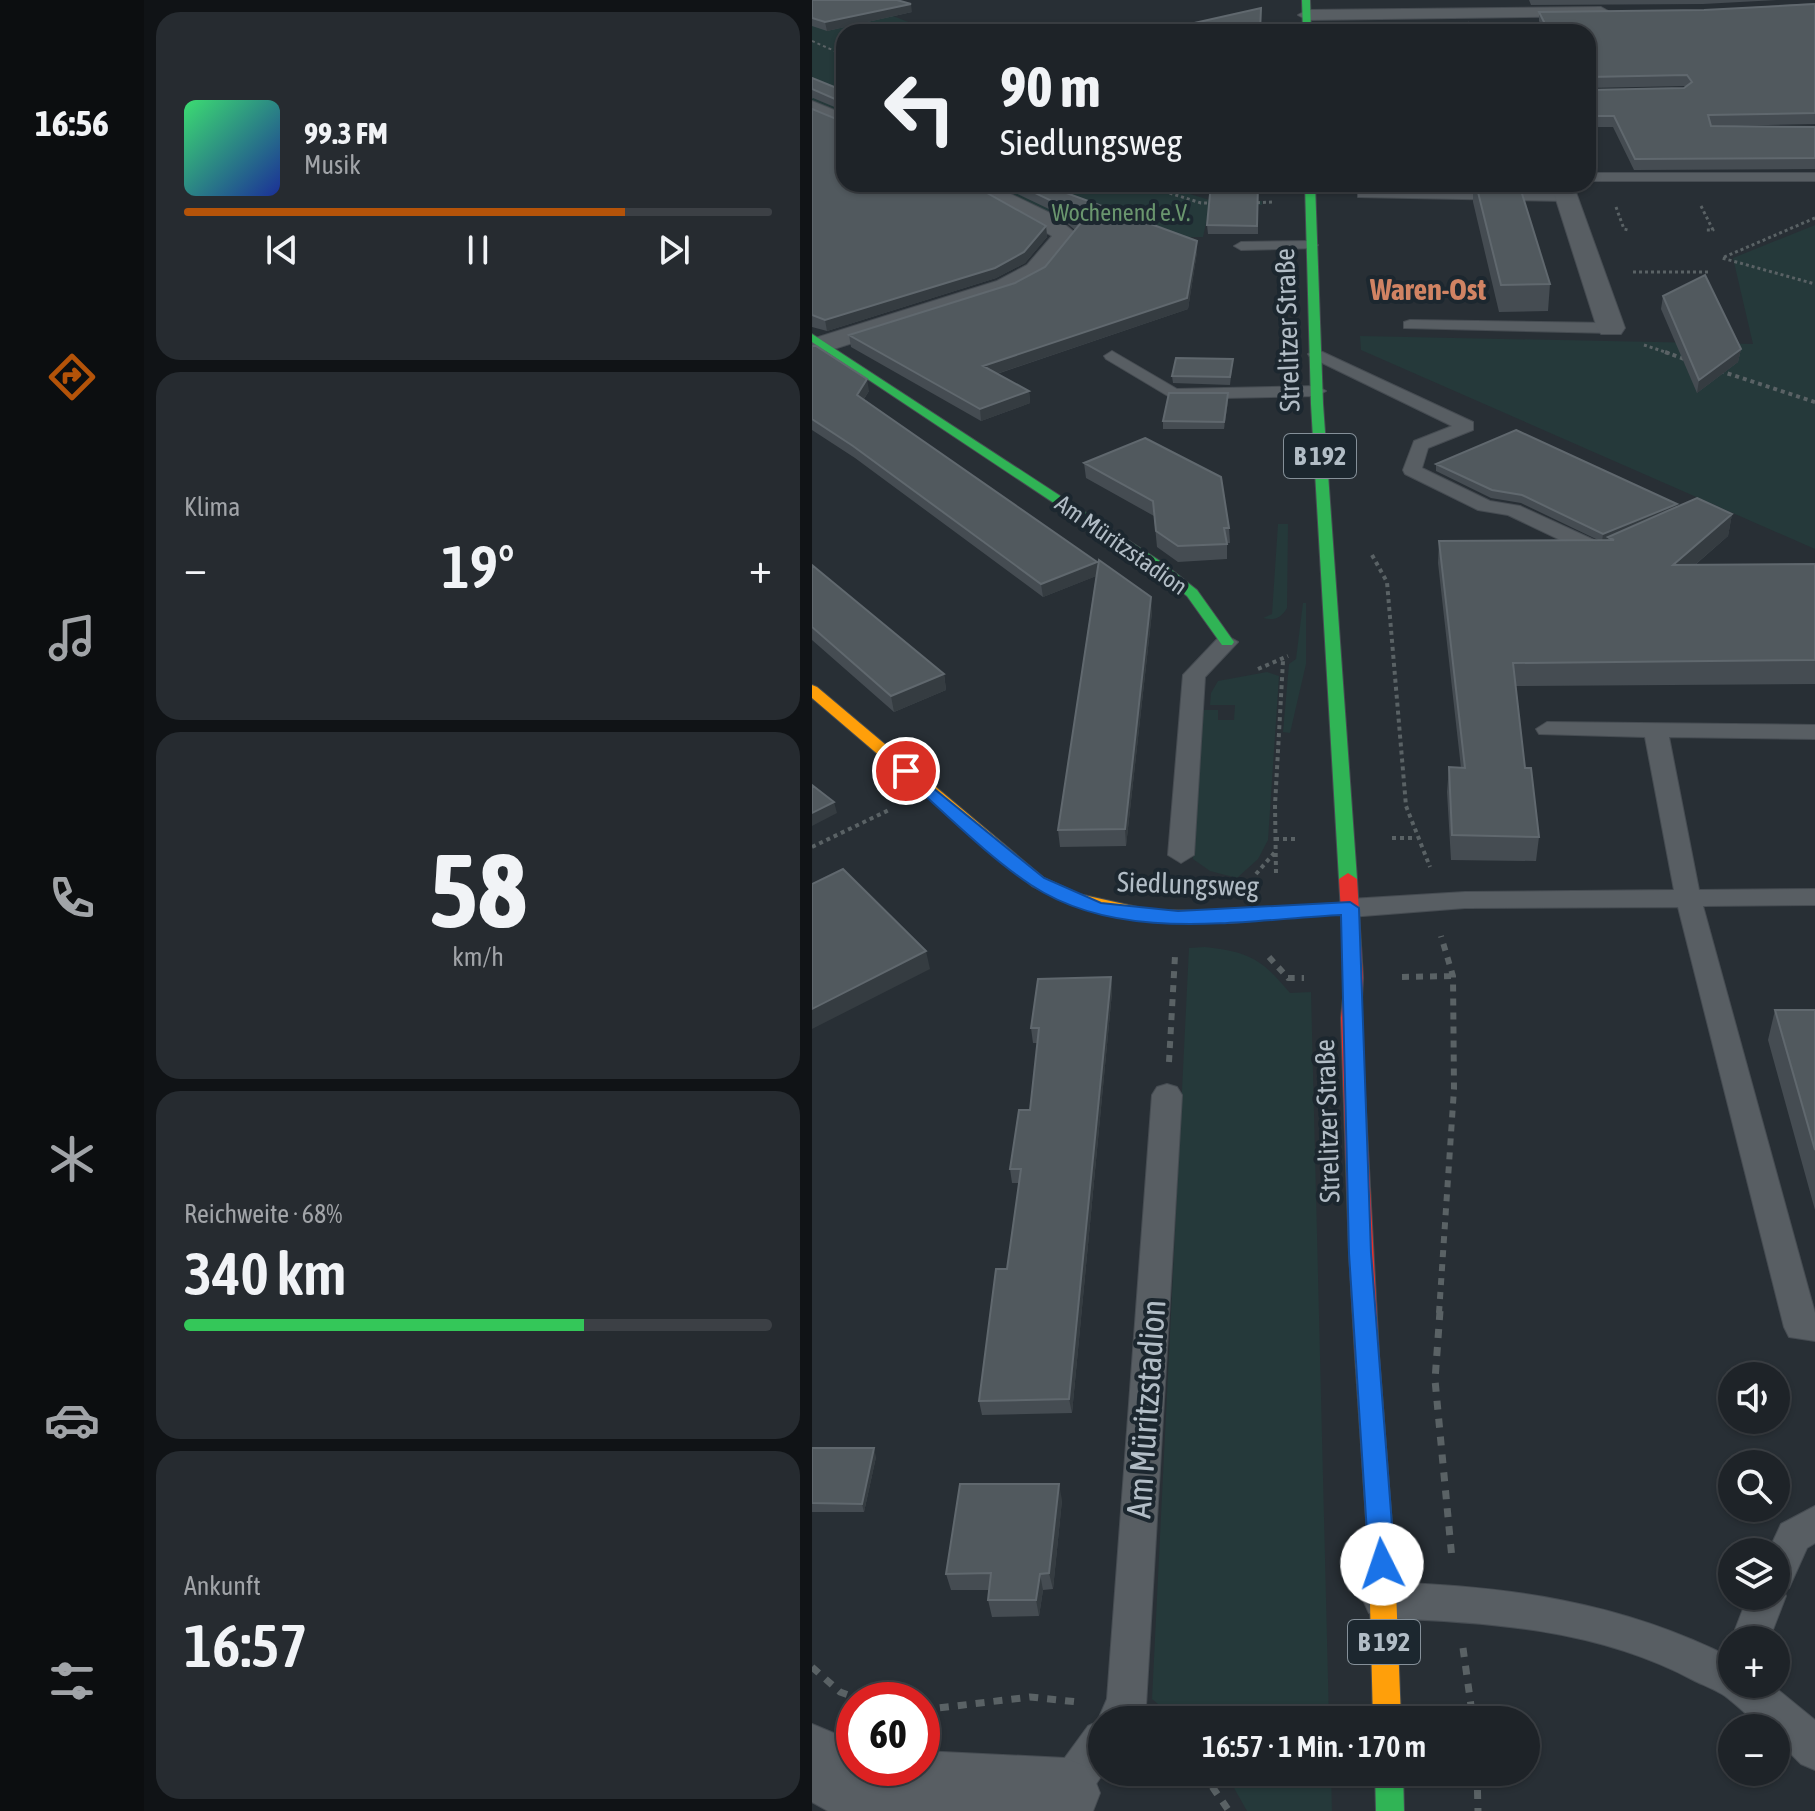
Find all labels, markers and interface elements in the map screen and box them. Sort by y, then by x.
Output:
text: 90 m [1000,55,1101,119]
icon: left [868,56,972,160]
text: 16:56 [35,102,109,144]
text: 99.3 FM [304,116,388,150]
text: Siedlungsweg [1000,121,1182,163]
text: Musik [304,150,361,180]
park label: Wochenend e.V. [1052,199,1190,226]
icon: previous [260,228,304,272]
icon: pause [456,228,500,272]
icon: next [652,228,696,272]
street label: Strelitzer Straße [1268,248,1306,412]
district label: Waren-Ost [1369,272,1486,306]
icon: directions [44,349,100,405]
road number: B 192 [1284,434,1356,478]
street label: Am Müritzstadion [1050,489,1192,600]
text: Klima [184,492,240,522]
text: 19° [442,532,514,601]
text: − [184,542,207,592]
text: + [749,542,772,592]
icon: music [44,610,100,666]
pin [872,737,940,805]
icon: arrive [884,749,928,793]
text: 58 [429,830,527,949]
street label: Siedlungsweg [1117,866,1259,902]
icon: phone [44,870,100,926]
text: km/h [452,942,504,972]
street label: Strelitzer Straße [1308,1039,1346,1203]
icon: climate [44,1131,100,1187]
text: Reichweite · 68% [184,1199,342,1229]
text: 340 km [184,1239,346,1308]
street label: Am Müritzstadion [1118,1298,1173,1520]
map controls [1718,1362,1790,1786]
button: sound [1718,1362,1790,1434]
icon: car [44,1392,100,1448]
button: search [1718,1450,1790,1522]
position arrow [1340,1522,1424,1606]
button: layers [1718,1538,1790,1610]
text: Ankunft [184,1571,261,1601]
text: 16:57 [184,1611,307,1680]
road number: B 192 [1348,1620,1420,1664]
button: + [1718,1626,1790,1698]
icon: filters [44,1653,100,1709]
speed limit sign: 60 [836,1682,940,1786]
button: − [1718,1714,1790,1786]
text: 16:57 · 1 Min. · 170 m [1202,1729,1426,1763]

